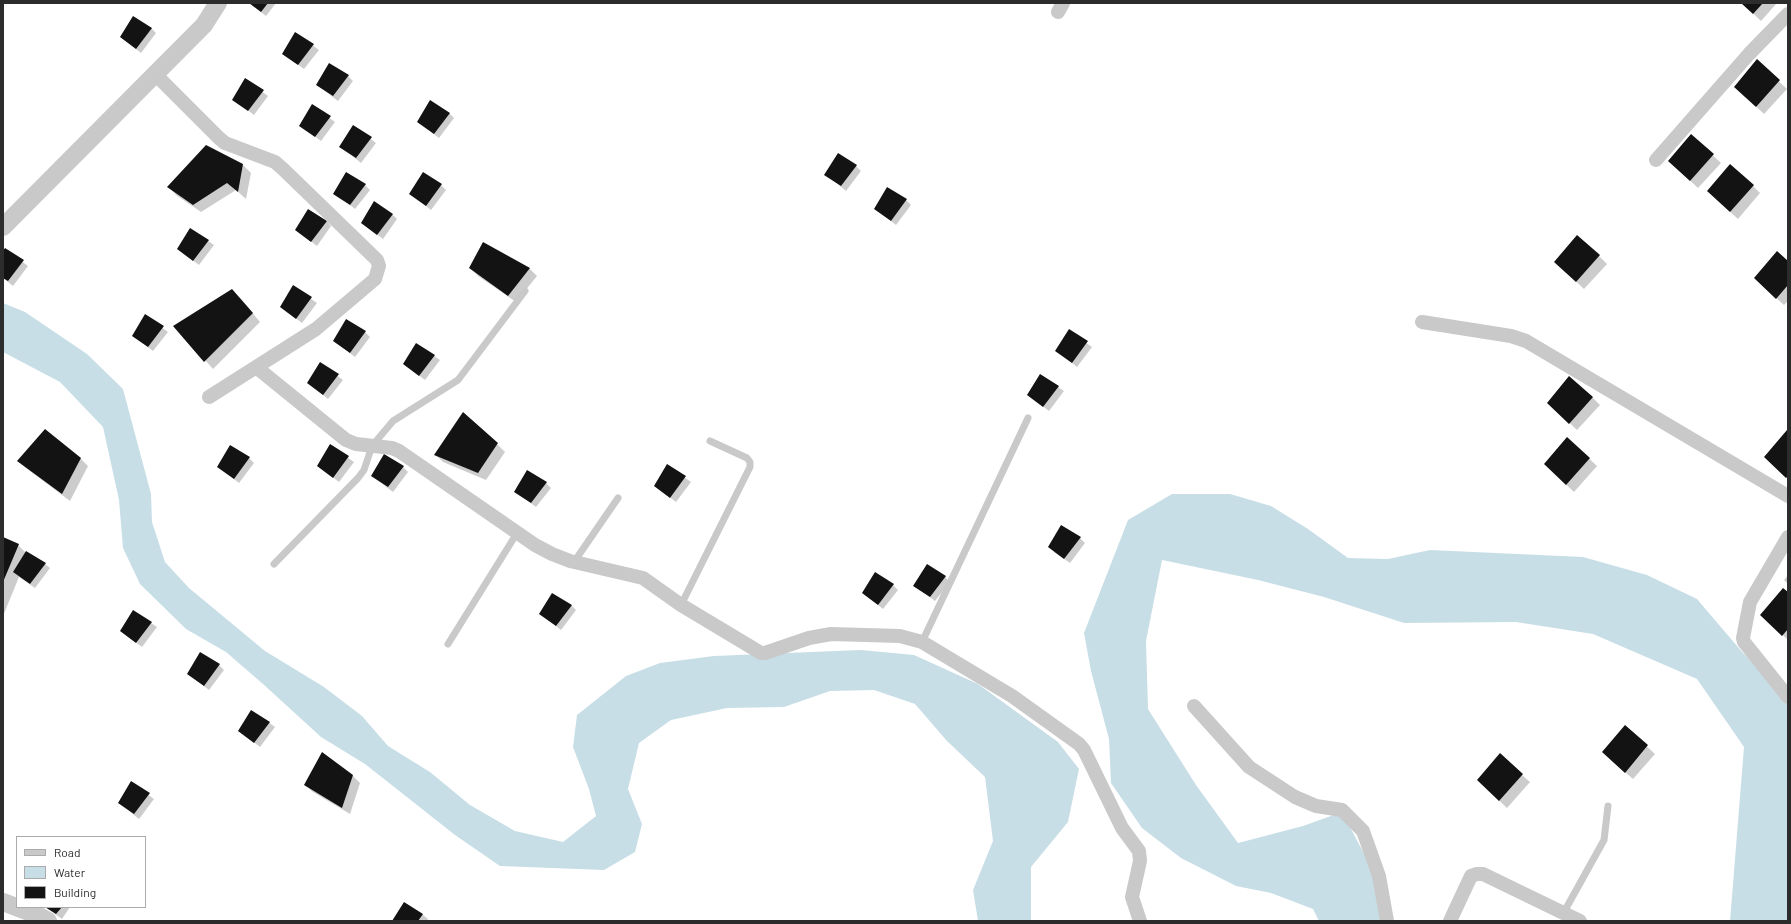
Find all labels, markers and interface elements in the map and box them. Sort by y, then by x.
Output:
legend [16,836,146,908]
text: Road [54,845,81,859]
text: Water [54,865,85,879]
text: Building [54,885,96,899]

